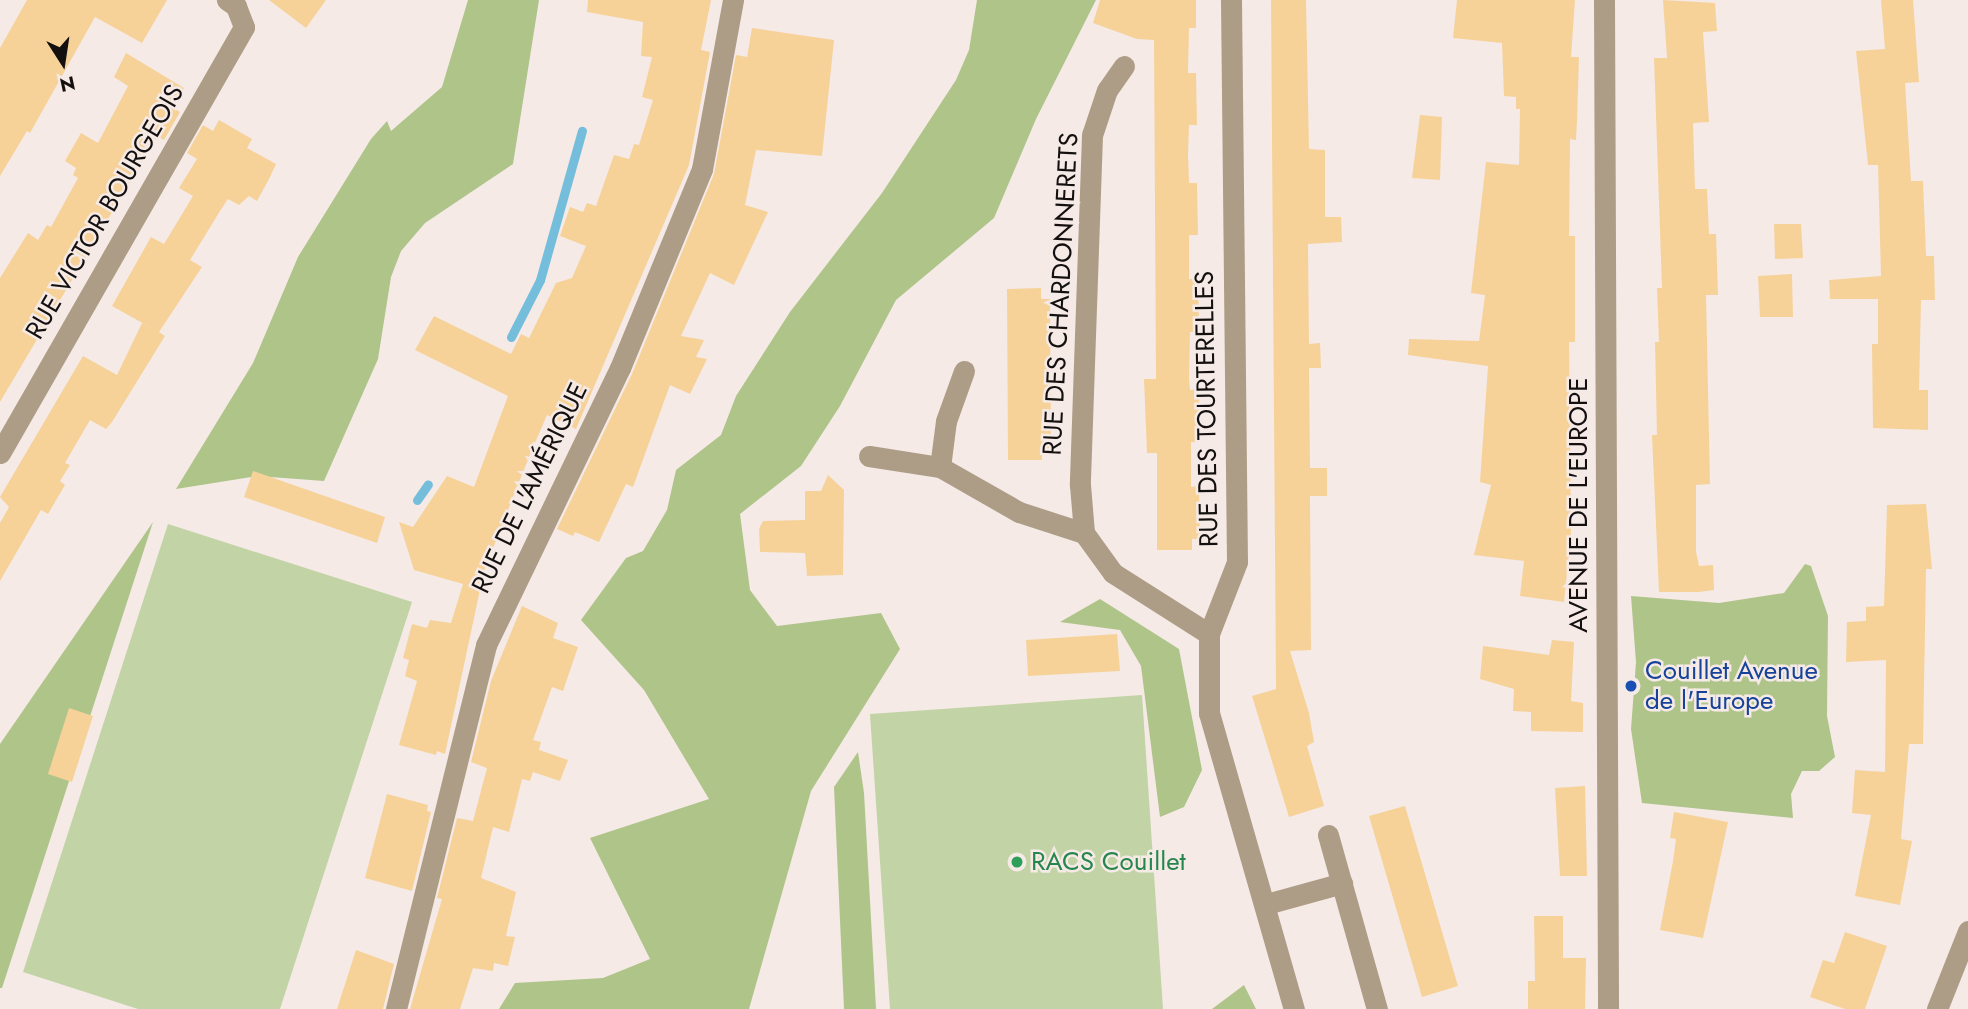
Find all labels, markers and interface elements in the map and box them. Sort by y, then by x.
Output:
north arrow [28,28,98,98]
text: N [57,69,78,99]
street label: RUE VICTOR BOURGEOIS [19,79,191,345]
street label: RUE DES CHARDONNERETS [1037,132,1085,456]
street label: RUE DES TOURTERELLES [1189,271,1225,547]
street label: AVENUE DE L'EUROPE [1563,377,1595,633]
street label: RUE DE L'AMÉRIQUE [466,378,594,598]
place label: Couillet Avenue de l'Europe [1645,655,1818,716]
marker: Couillet Avenue de l'Europe [1623,678,1639,694]
place label: RACS Couillet [1031,846,1186,878]
marker: RACS Couillet [1009,854,1025,870]

